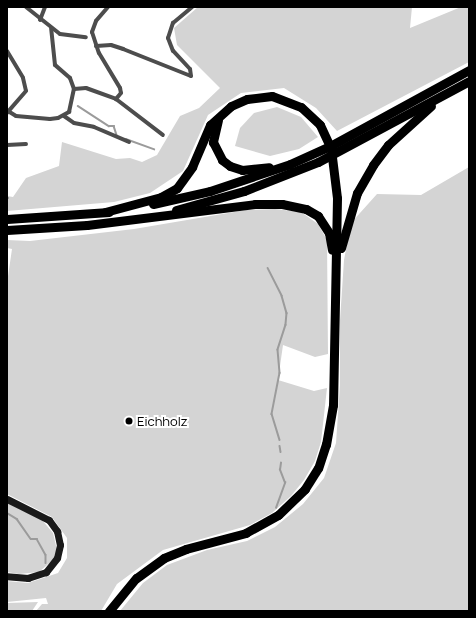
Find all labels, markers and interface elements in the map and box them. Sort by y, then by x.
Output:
place label: Eichholz [137,413,188,429]
marker: Eichholz [124,416,134,426]

